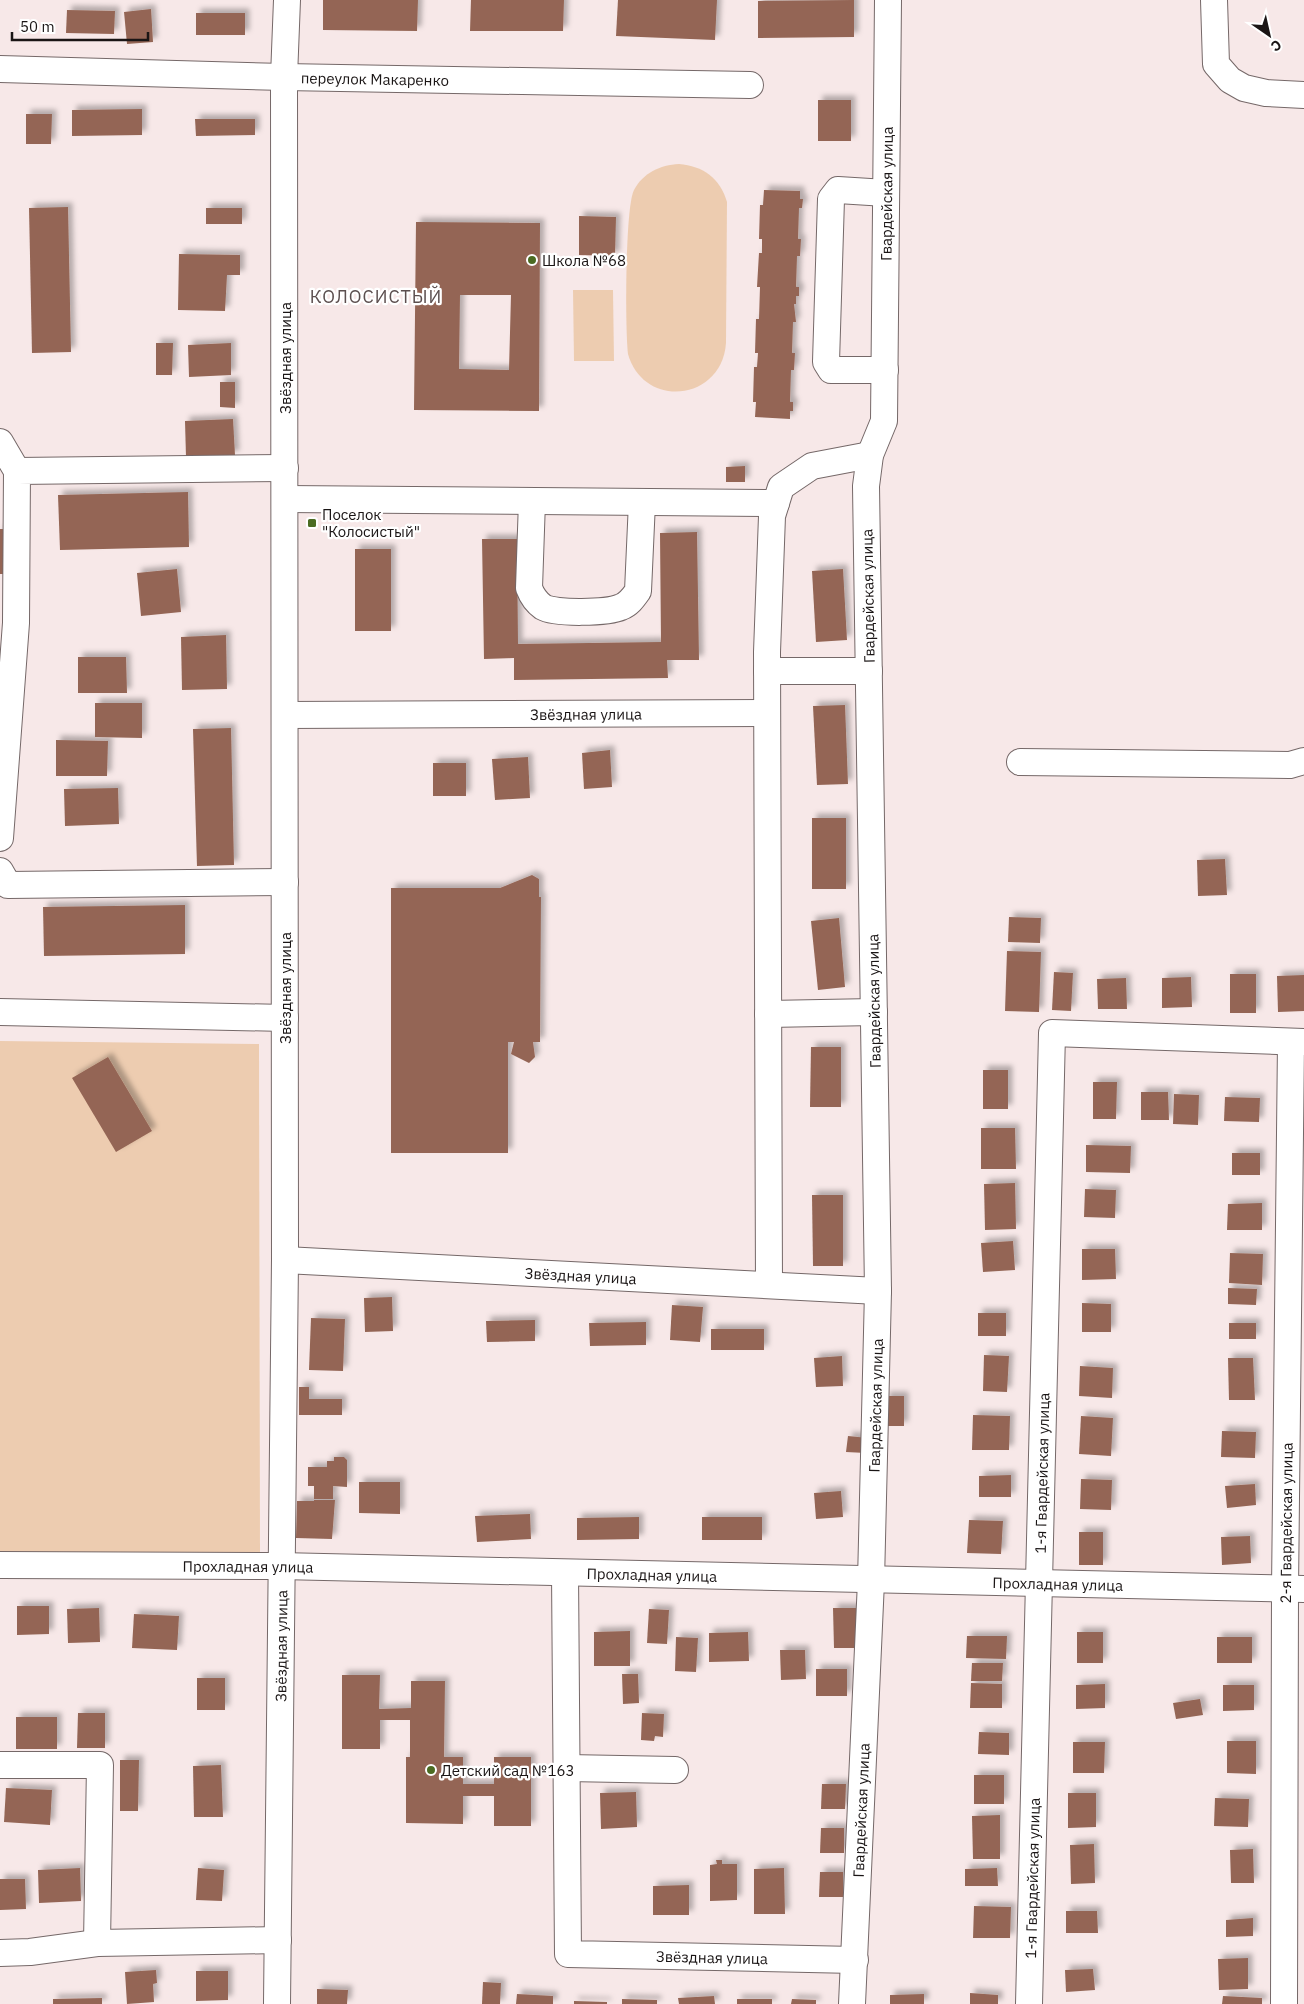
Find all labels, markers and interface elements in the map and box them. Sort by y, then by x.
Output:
scale bar [12,10,149,42]
north arrow [1244,10,1294,60]
text: 50 m [20,17,55,36]
text: С [1267,36,1285,56]
street label: переулок Макаренко [301,68,449,89]
street label: Гвардейская улица [876,126,896,261]
place label: Школа №68 [542,251,626,270]
marker: Школа №68 [526,254,538,266]
district label: КОЛОСИСТЫЙ [310,285,442,308]
street label: Звёздная улица [276,302,295,414]
place label: Поселок "Колосистый" [322,505,420,541]
marker: Поселок "Колосистый" [306,517,318,529]
street label: Гвардейская улица [857,529,879,663]
street label: Звёздная улица [530,704,642,723]
street label: Звёздная улица [276,932,295,1044]
street label: Гвардейская улица [863,934,885,1068]
street label: Звёздная улица [524,1263,637,1288]
street label: Гвардейская улица [864,1338,886,1473]
street label: 1-я Гвардейская улица [1030,1392,1053,1554]
street label: 2-я Гвардейская улица [1275,1442,1296,1604]
street label: Прохладная улица [183,1556,314,1576]
street label: Прохладная улица [586,1563,717,1585]
street label: Прохладная улица [992,1573,1123,1594]
street label: Звёздная улица [271,1590,291,1702]
street label: Гвардейская улица [848,1743,873,1878]
place label: Детский cад №163 [441,1761,575,1780]
marker: Детский cад №163 [425,1764,437,1776]
street label: 1-я Гвардейская улица [1021,1797,1043,1959]
street label: Звёздная улица [656,1946,768,1968]

